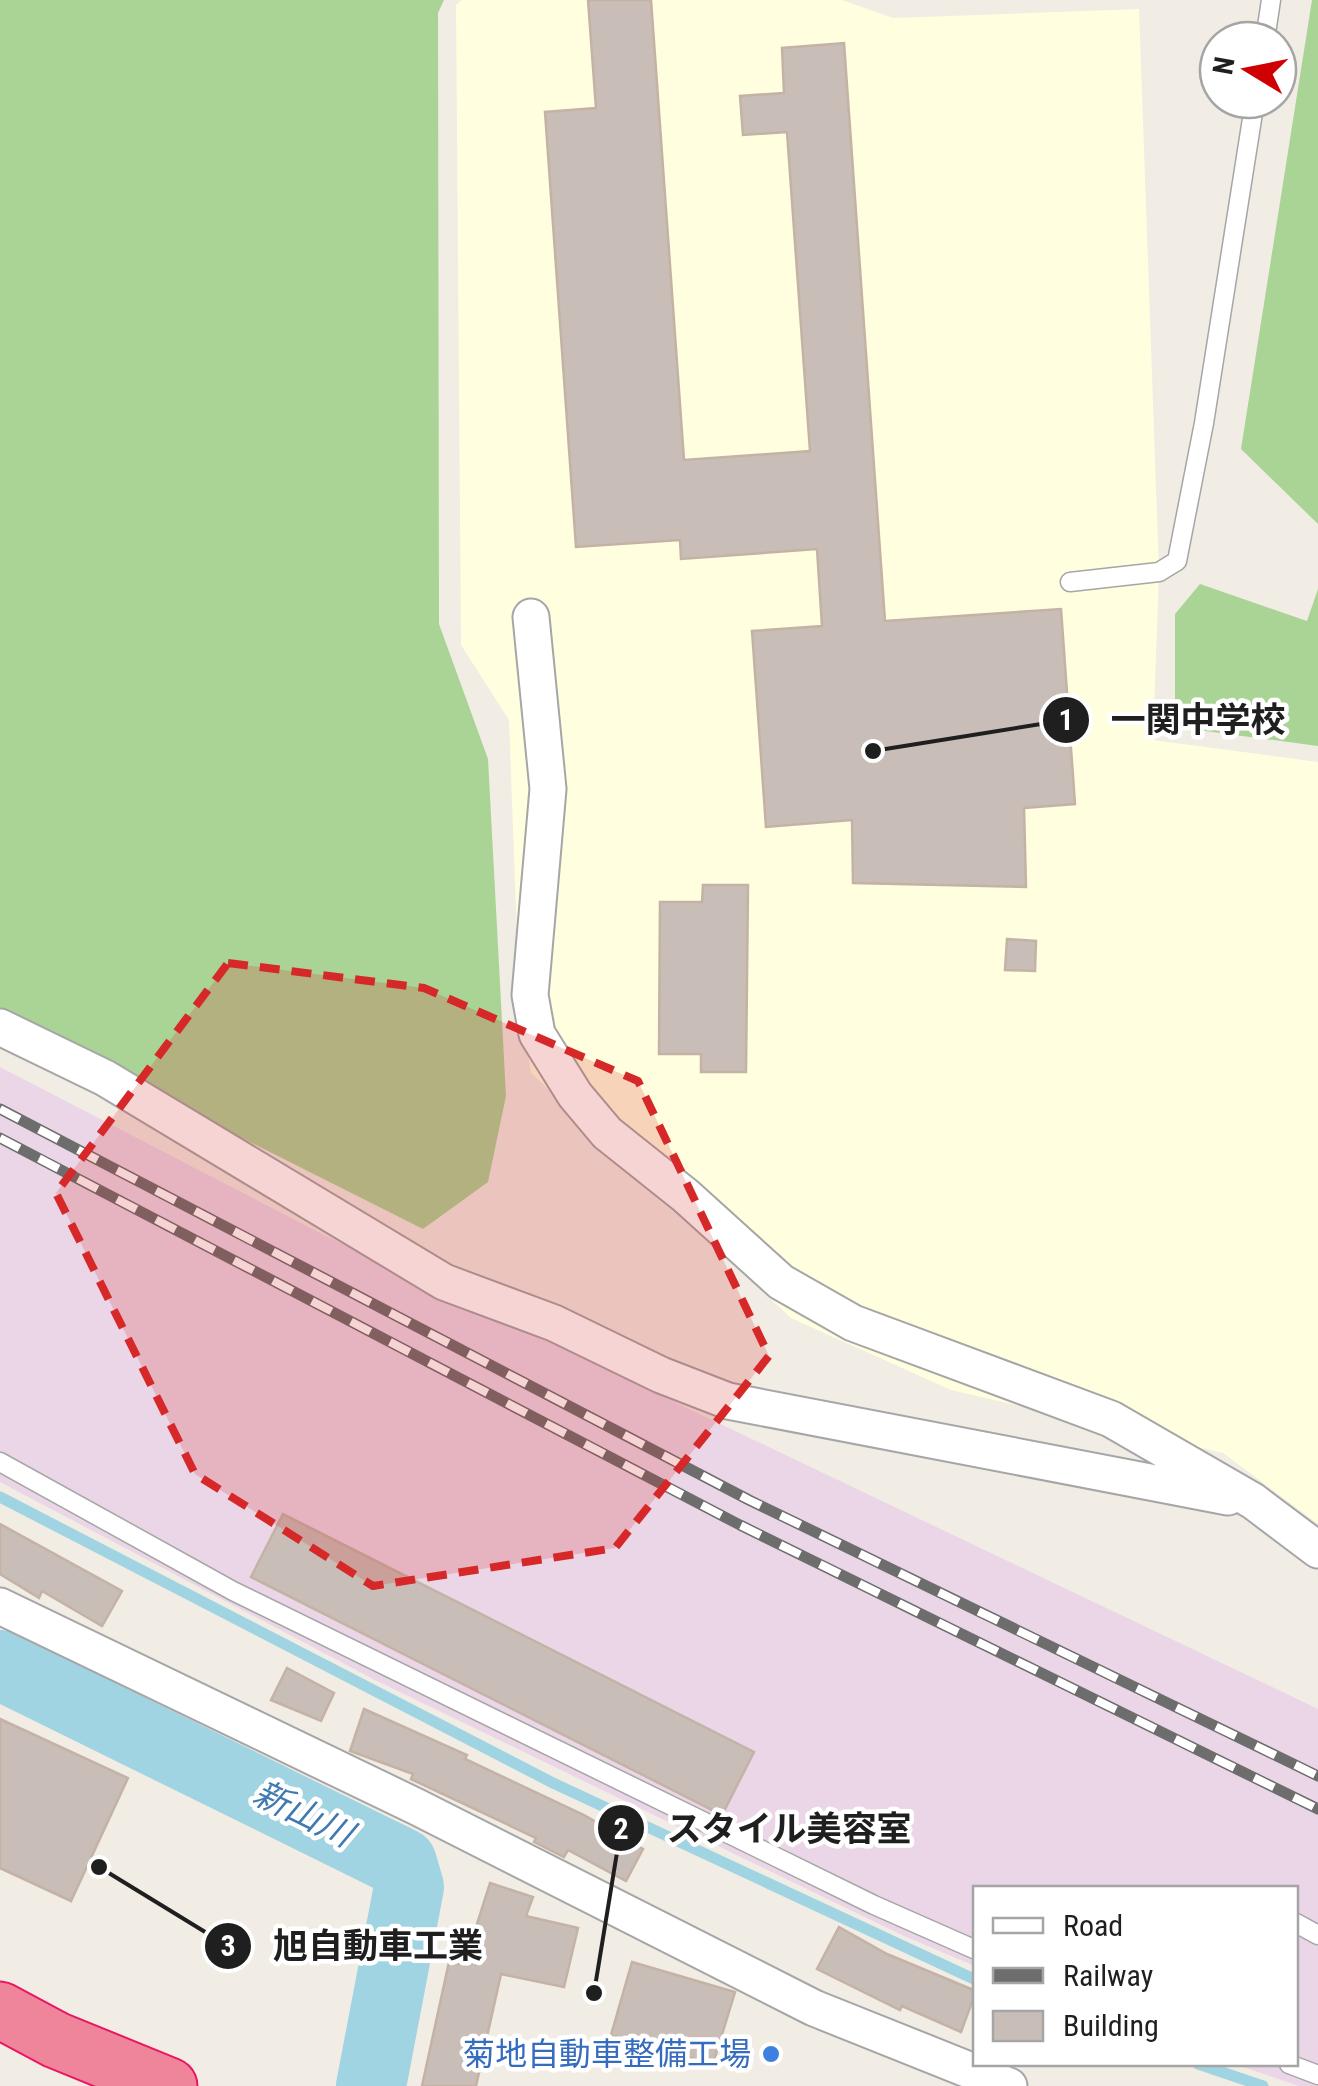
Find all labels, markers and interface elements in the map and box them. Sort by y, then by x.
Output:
north arrow [1198,20,1298,120]
text: N [1206,54,1242,77]
callout: 一関中学校 [1041,687,1306,752]
text: 一関中学校 [1110,700,1286,741]
text: 1 [1058,702,1074,737]
water label: 新山川 [247,1773,363,1857]
callout: スタイル美容室 [596,1796,931,1861]
text: スタイル美容室 [666,1809,912,1850]
text: 2 [613,1811,629,1846]
legend [973,1886,1298,2066]
text: Road [1063,1908,1123,1943]
callout: 旭自動車工業 [203,1913,503,1978]
text: 旭自動車工業 [273,1926,483,1967]
text: 3 [220,1928,236,1963]
text: Railway [1063,1958,1153,1993]
text: Building [1063,2008,1159,2043]
place label: 菊地自動車整備工場 [463,2035,751,2073]
marker: 菊地自動車整備工場 [760,2043,782,2065]

